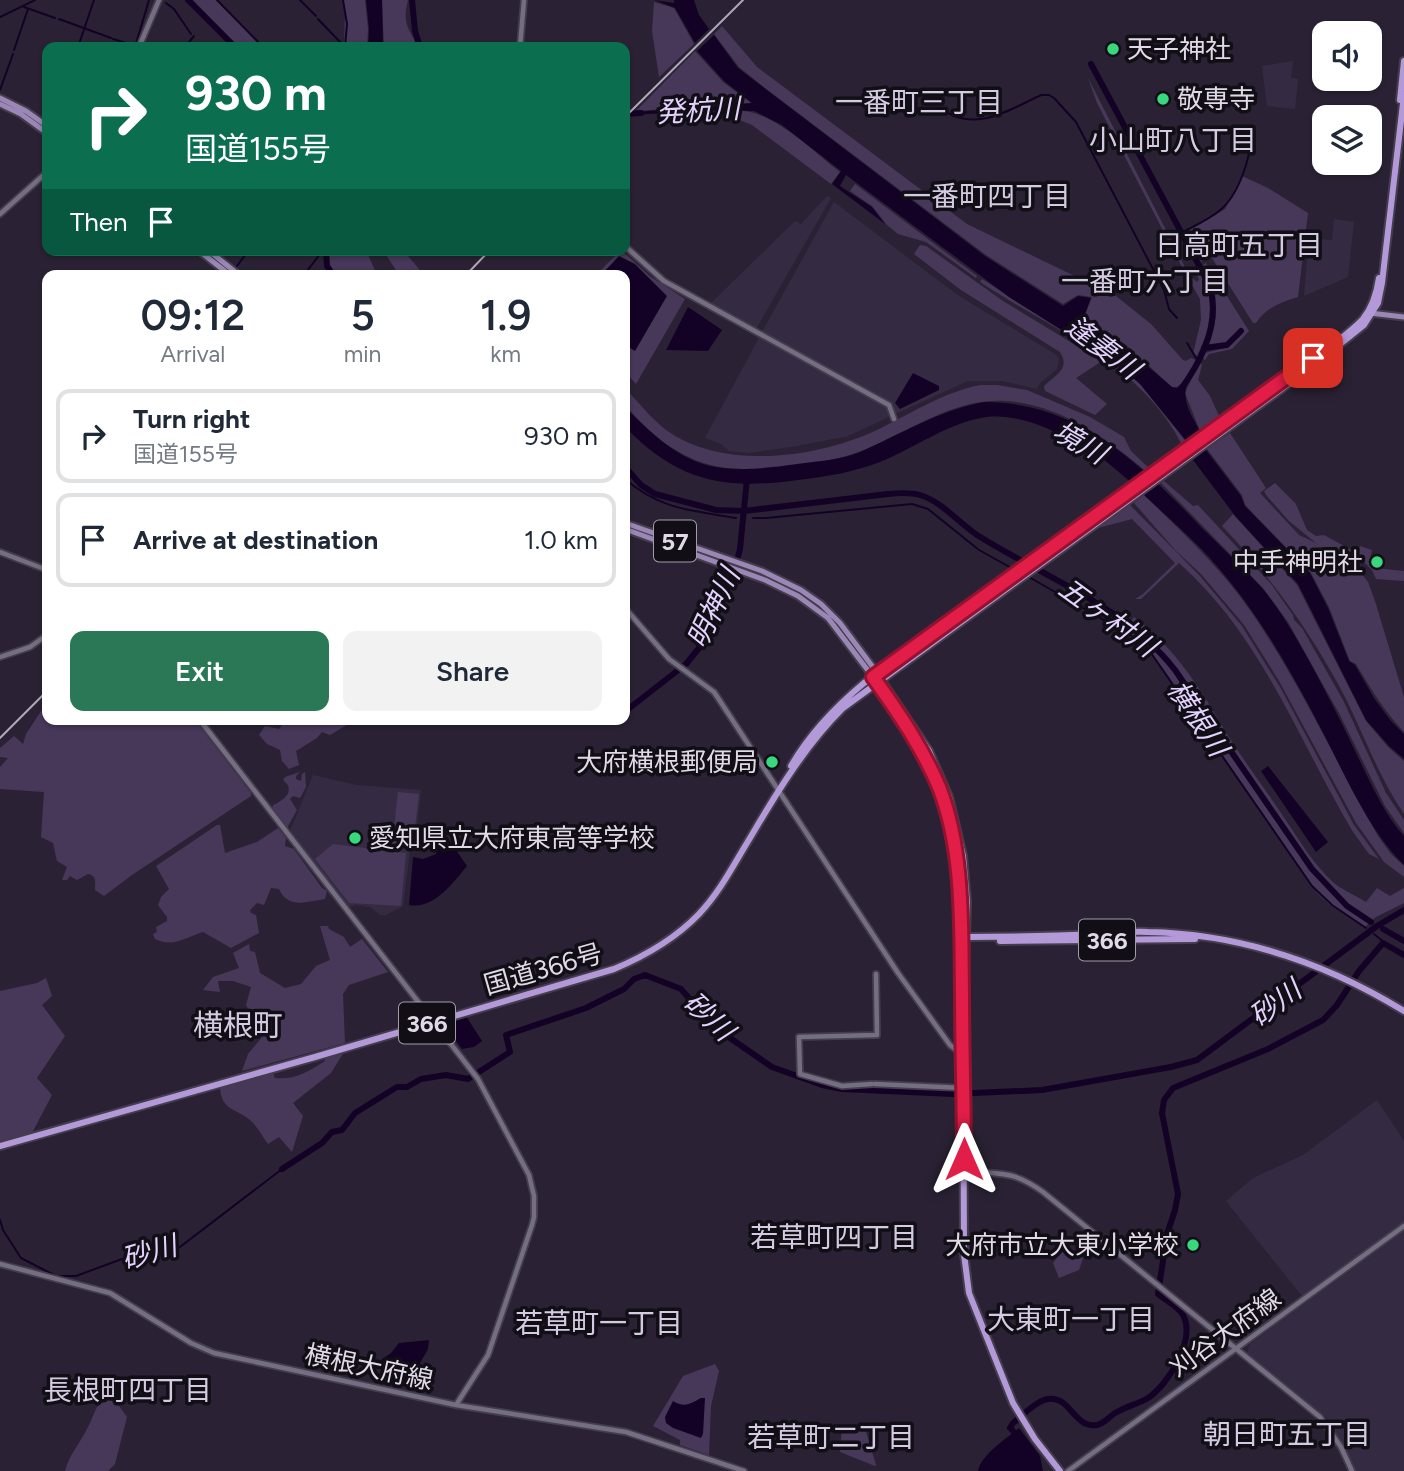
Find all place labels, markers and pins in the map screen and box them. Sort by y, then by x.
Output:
place label: 天子神社 [1127,33,1231,65]
marker: 天子神社 [1105,41,1121,57]
place label: 敬専寺 [1177,83,1255,115]
marker: 敬専寺 [1155,91,1171,107]
pin [1283,328,1343,388]
place label: 中手神明社 [1233,546,1363,578]
marker: 中手神明社 [1369,554,1385,570]
place label: 大府横根郵便局 [576,746,758,778]
marker: 大府横根郵便局 [764,754,780,770]
place label: 愛知県立大府東高等学校 [369,822,655,854]
marker: 愛知県立大府東高等学校 [347,830,363,846]
place label: 大府市立大東小学校 [945,1229,1179,1261]
marker: 大府市立大東小学校 [1185,1237,1201,1253]

